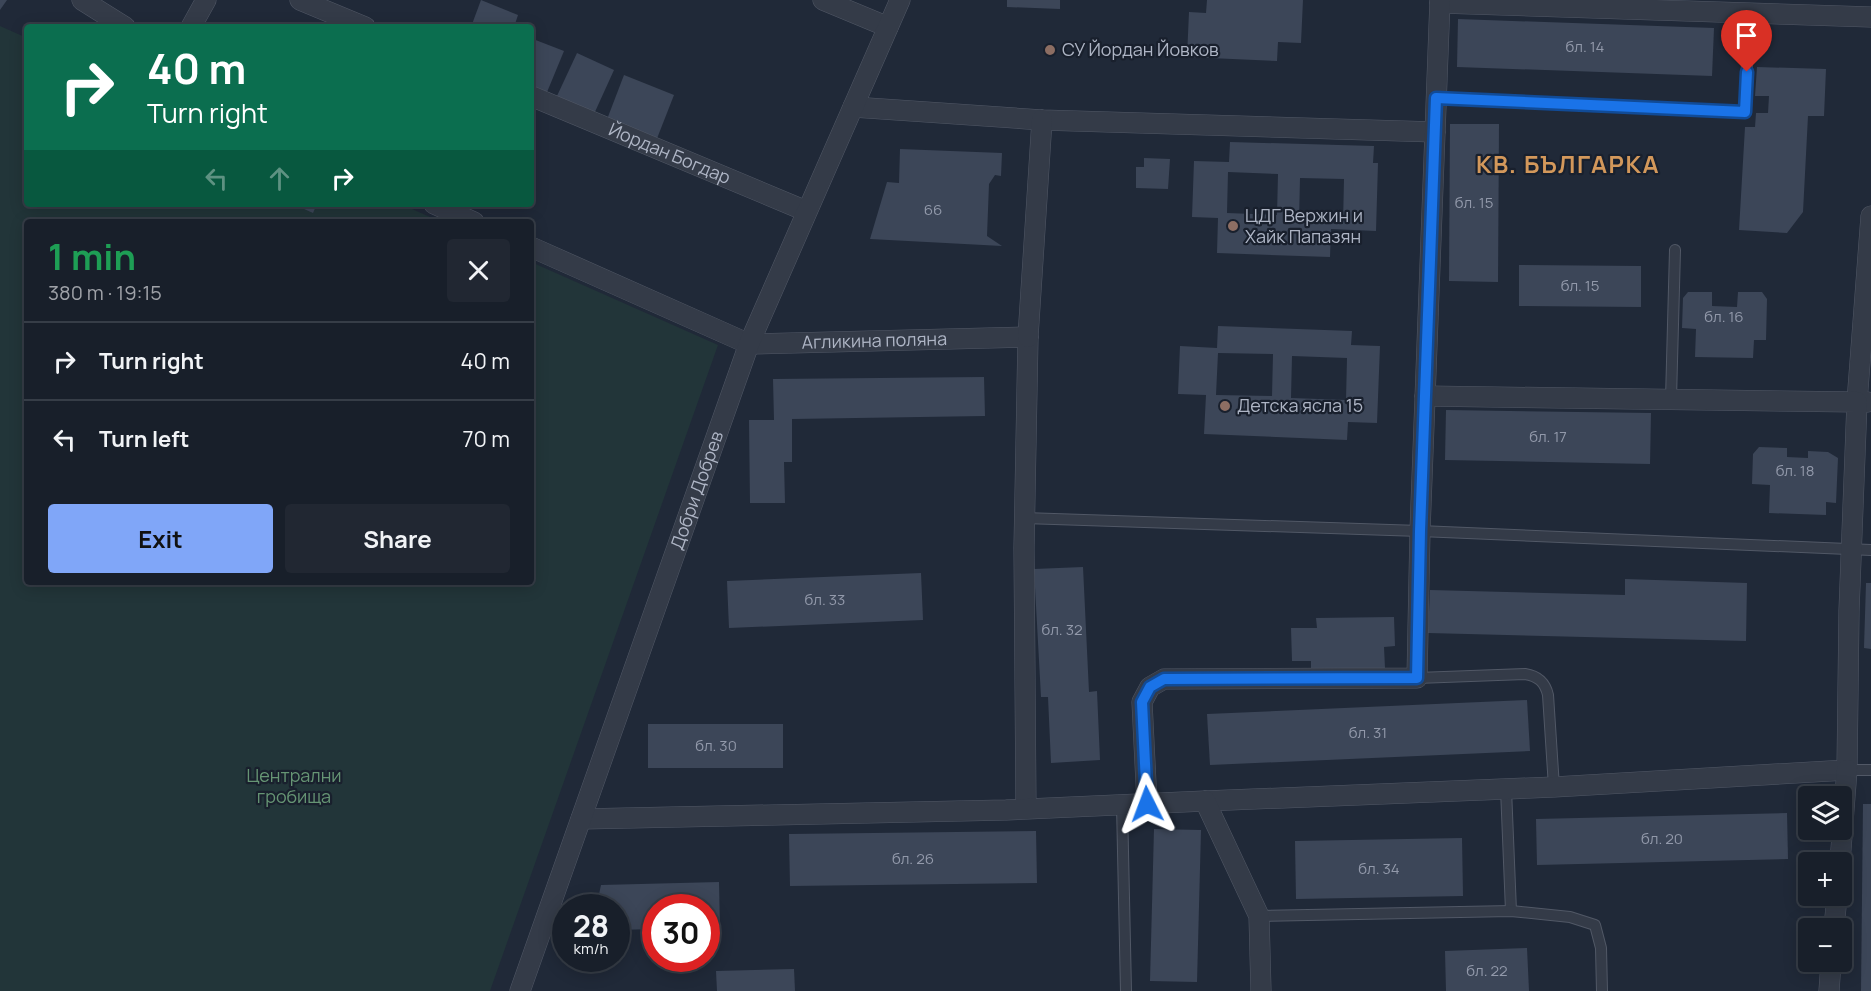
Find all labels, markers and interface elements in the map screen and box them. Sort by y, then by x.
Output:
pin [1721,10,1772,72]
icon: arrive [1730,19,1763,52]
house number: бл. 14 [1566,36,1605,57]
place label: СУ Йордан Йовков [1062,37,1219,61]
text: 40 m [147,39,246,97]
marker: СУ Йордан Йовков [1043,43,1057,57]
icon: right [48,48,126,126]
text: Turn right [147,94,268,131]
street label: Йордан Богдар [605,117,734,189]
district label: КВ. БЪЛГАРКА [1476,147,1660,180]
icon: left [200,162,233,195]
icon: ahead [263,162,296,195]
icon: right [326,162,359,195]
house number: бл. 15 [1455,192,1493,213]
house number: 66 [924,199,942,220]
place label: ЦДГ Вержин и Хайк Папазян [1245,203,1363,248]
marker: ЦДГ Вержин и Хайк Папазян [1226,219,1240,233]
text: 1 min [48,232,136,281]
button: close [447,239,510,302]
house number: бл. 15 [1561,275,1599,296]
text: 380 m · 19:15 [48,279,162,306]
house number: бл. 16 [1704,306,1744,327]
street label: Агликина поляна [801,326,947,354]
icon: right [48,345,81,378]
text: Turn right [99,346,204,376]
text: 40 m [461,346,510,376]
place label: Детска ясла 15 [1237,393,1363,417]
marker: Детска ясла 15 [1218,399,1232,413]
icon: left [48,423,81,456]
text: Turn left [99,424,189,454]
text: 70 m [462,424,510,454]
house number: бл. 17 [1529,426,1567,447]
street label: Добри Добрев [664,427,728,553]
house number: бл. 18 [1776,460,1814,481]
button: Exit [48,504,273,573]
button: Share [285,504,510,573]
house number: бл. 33 [805,589,845,610]
house number: бл. 32 [1041,619,1083,640]
house number: бл. 31 [1349,722,1387,743]
house number: бл. 30 [695,735,737,756]
park label: Централни гробища [246,763,342,808]
position arrow [1115,772,1179,836]
map controls [1798,786,1852,972]
button: layers [1798,786,1852,840]
house number: бл. 20 [1641,828,1683,849]
house number: бл. 26 [892,848,934,869]
button: + [1798,852,1852,906]
house number: бл. 34 [1358,858,1400,879]
speed limit sign: 30 [642,894,720,972]
text: 28 [573,905,609,946]
button: − [1798,918,1852,972]
text: km/h [574,938,608,959]
house number: бл. 22 [1466,960,1508,981]

